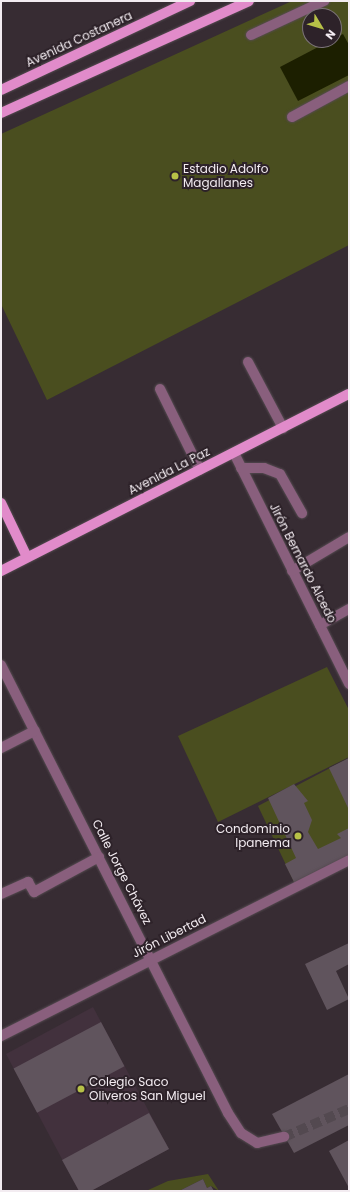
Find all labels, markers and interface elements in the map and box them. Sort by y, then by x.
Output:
street label: Avenida Costanera [24,8,134,70]
north arrow [302,8,342,48]
text: N [322,27,340,43]
place label: Estadio Adolfo Magallanes [183,162,268,190]
marker: Estadio Adolfo Magallanes [170,171,180,181]
street label: Avenida La Paz [126,444,212,498]
street label: Jirón Bernardo Alcedo [267,501,339,625]
street label: Calle Jorge Chávez [89,817,155,927]
place label: Condominio Ipanema [216,822,290,850]
marker: Condominio Ipanema [293,831,303,841]
street label: Jirón Libertad [130,911,208,961]
place label: Colegio Saco Oliveros San Miguel [89,1075,206,1103]
marker: Colegio Saco Oliveros San Miguel [76,1084,86,1094]

